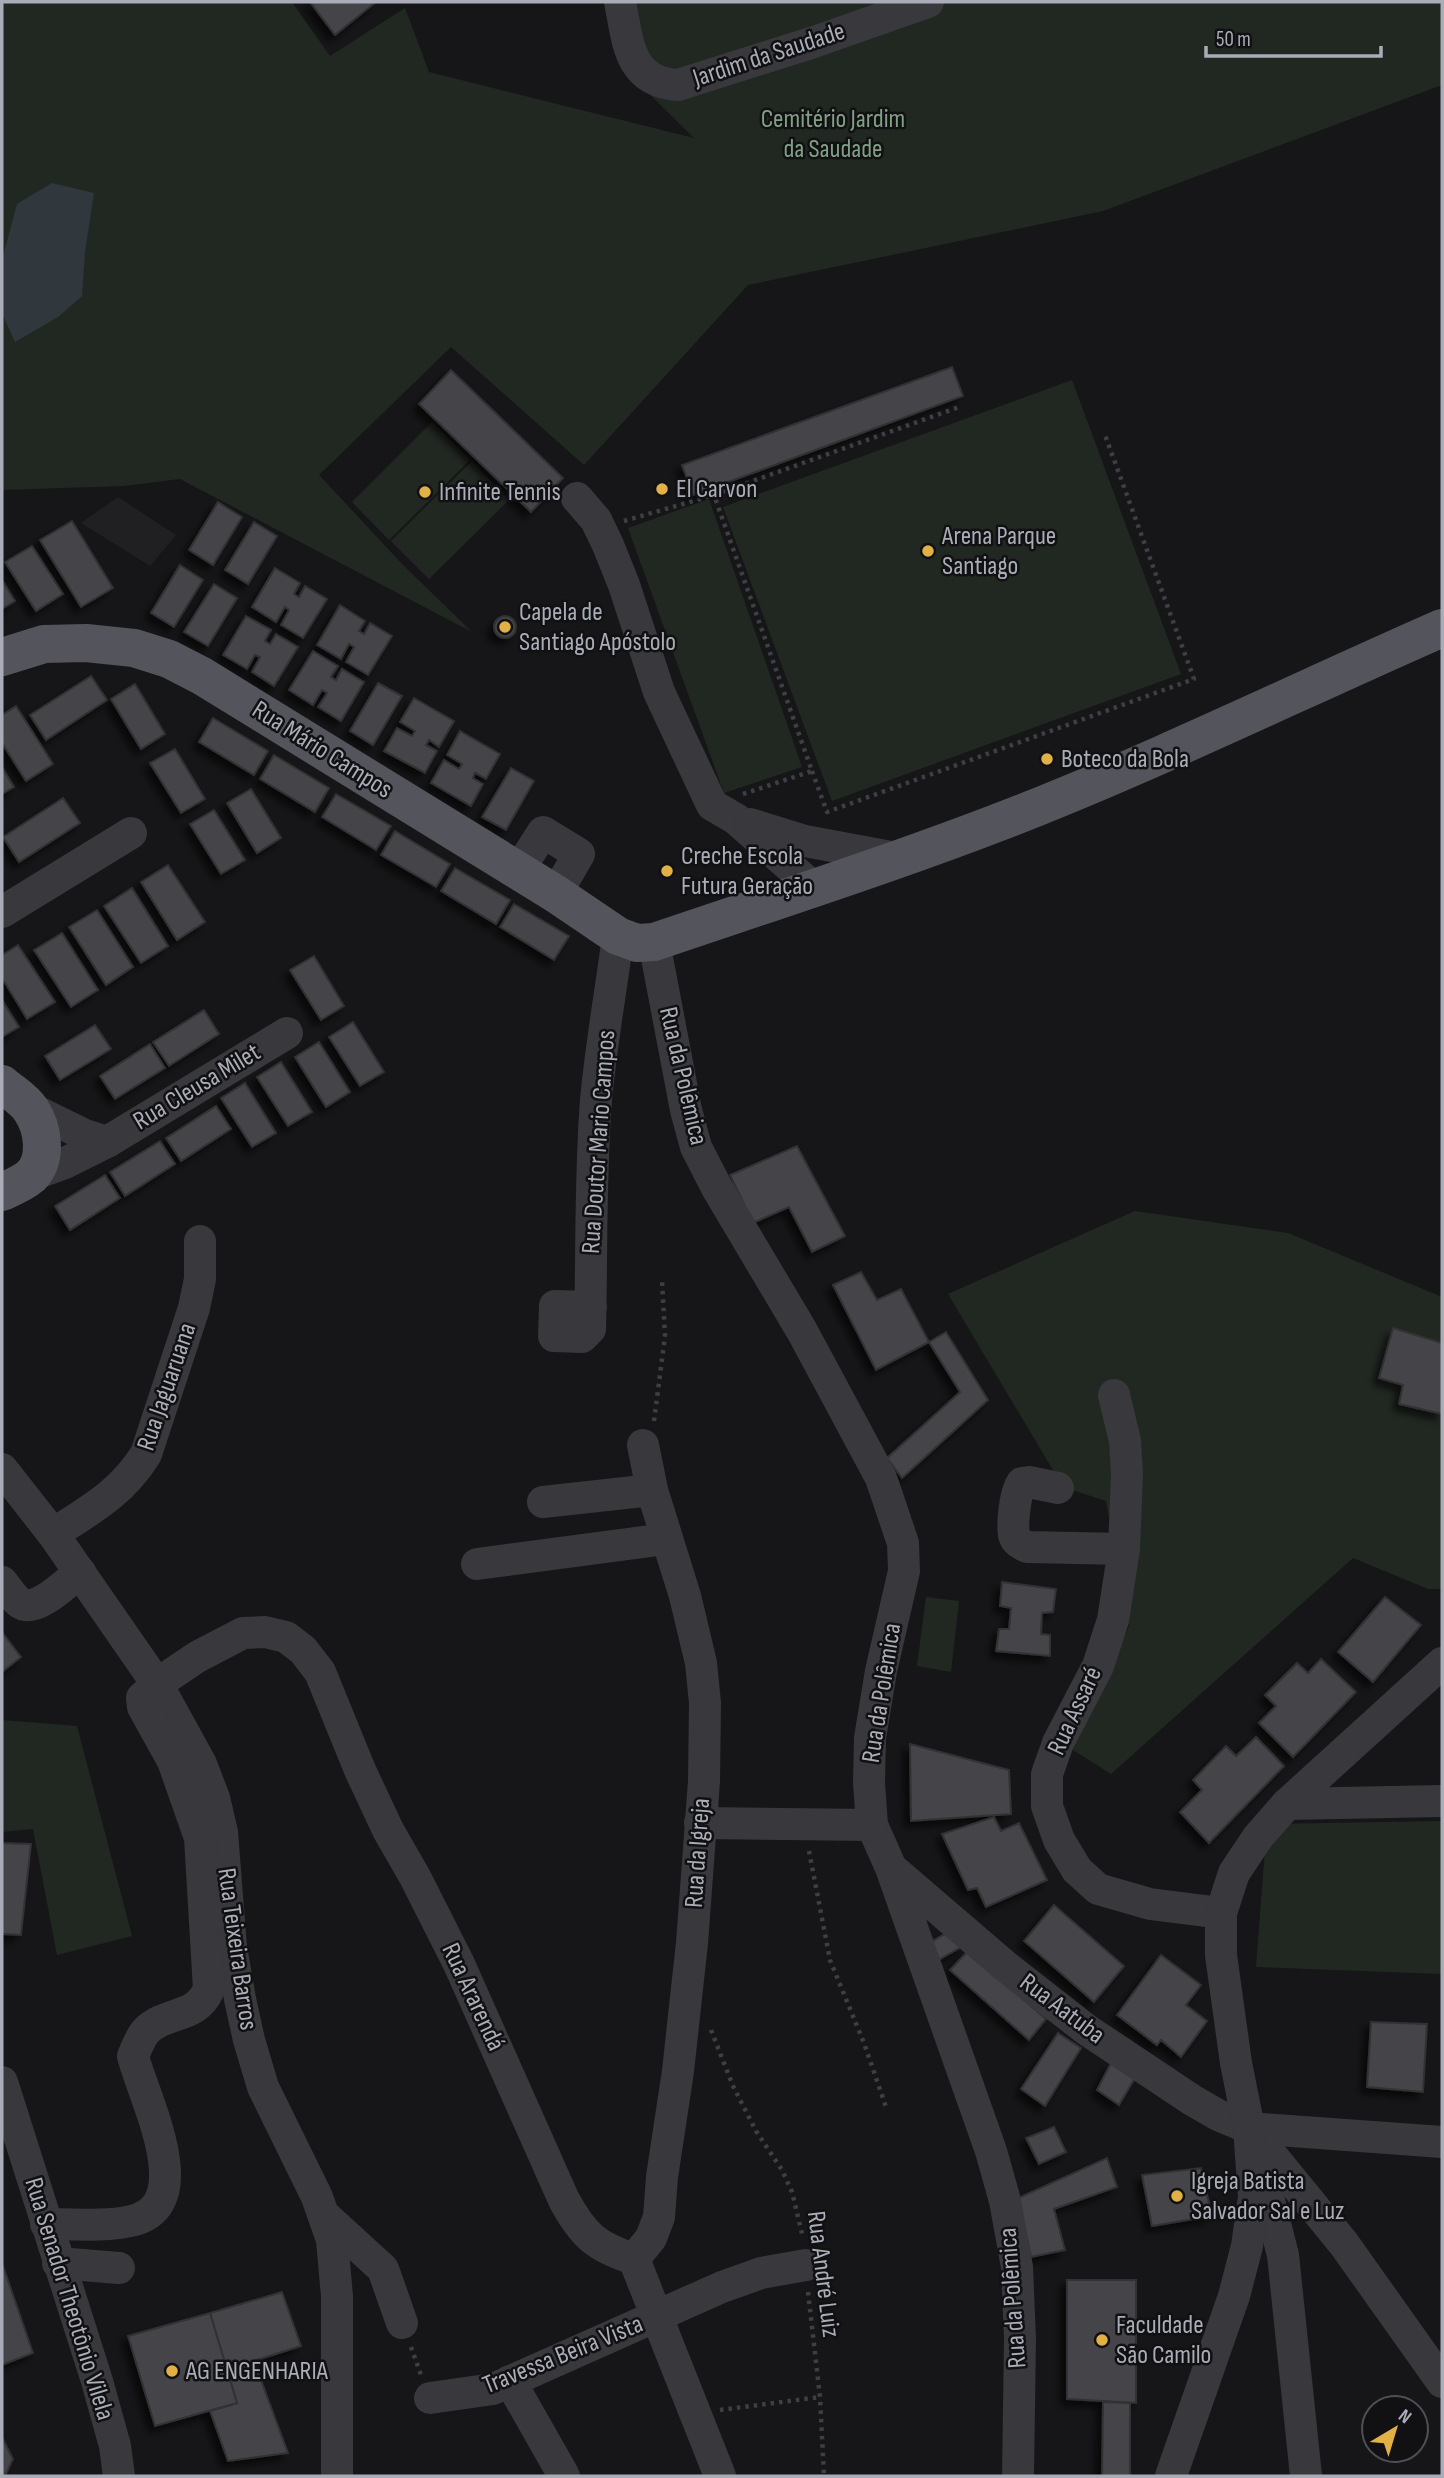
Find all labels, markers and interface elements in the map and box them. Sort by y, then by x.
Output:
scale bar [1206,14,1381,58]
street label: Jardim da Saudade [688,16,849,94]
text: 50 m [1216,27,1251,52]
park label: Cemitério Jardim da Saudade [761,104,905,165]
place label: El Carvon [676,474,757,505]
place label: Infinite Tennis [439,477,561,508]
marker: El Carvon [654,481,670,497]
marker: Infinite Tennis [417,484,433,500]
place label: Arena Parque Santiago [941,521,1056,582]
marker: Arena Parque Santiago [920,543,936,559]
place label: Capela de Santiago Apóstolo [519,597,676,658]
marker: Capela de Santiago Apóstolo [497,619,513,635]
street label: Rua Mário Campos [246,695,398,805]
place label: Boteco da Bola [1061,744,1189,775]
marker: Boteco da Bola [1039,751,1055,767]
place label: Creche Escola Futura Geração [681,841,813,902]
marker: Creche Escola Futura Geração [659,863,675,879]
street label: Rua da Polêmica [652,1004,714,1148]
street label: Rua Doutor Mario Campos [576,1029,622,1255]
street label: Rua Cleusa Milet [128,1037,266,1137]
street label: Rua Jaguaruana [131,1319,203,1455]
street label: Rua da Polêmica [856,1621,908,1765]
street label: Rua Assaré [1041,1662,1109,1760]
street label: Rua da Igreja [679,1797,717,1909]
street label: Rua Teixeira Barros [210,1866,264,2032]
street label: Rua Ararendá [435,1938,511,2056]
street label: Rua Aatuba [1013,1967,1111,2051]
place label: Igreja Batista Salvador Sal e Luz [1191,2166,1344,2227]
street label: Rua Senador Theotônio Vilela [17,2174,121,2424]
marker: Igreja Batista Salvador Sal e Luz [1169,2188,1185,2204]
street label: Rua André Luiz [800,2209,846,2339]
street label: Rua da Polêmica [993,2227,1033,2369]
street label: Travessa Beira Vista [478,2309,648,2401]
place label: Faculdade São Camilo [1116,2310,1211,2371]
marker: Faculdade São Camilo [1094,2332,1110,2348]
place label: AG ENGENHARIA [185,2356,329,2387]
marker: AG ENGENHARIA [164,2363,180,2379]
north arrow [1360,2394,1430,2464]
text: N [1393,2405,1416,2429]

